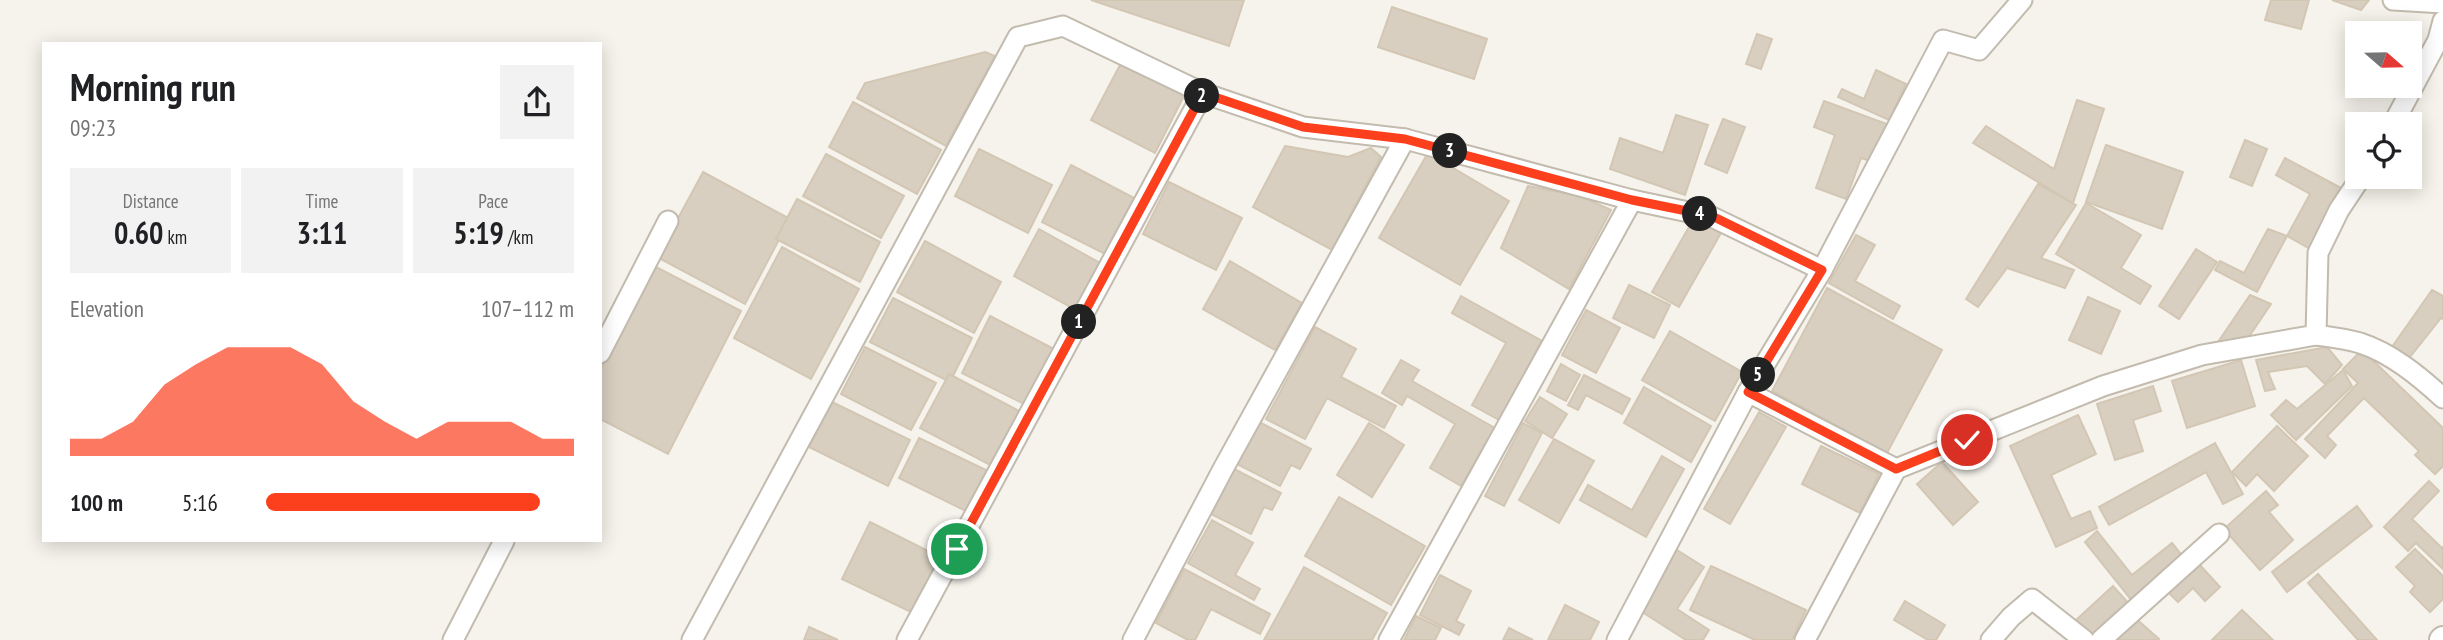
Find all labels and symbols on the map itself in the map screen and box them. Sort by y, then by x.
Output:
north arrow [2345,21,2422,98]
pin: 2 [1184,78,1220,114]
pin: 3 [1432,134,1468,168]
pin: 4 [1682,196,1718,232]
pin: 1 [1062,304,1096,340]
pin: 5 [1740,358,1776,392]
pin [1937,410,1997,470]
pin [927,519,987,579]

